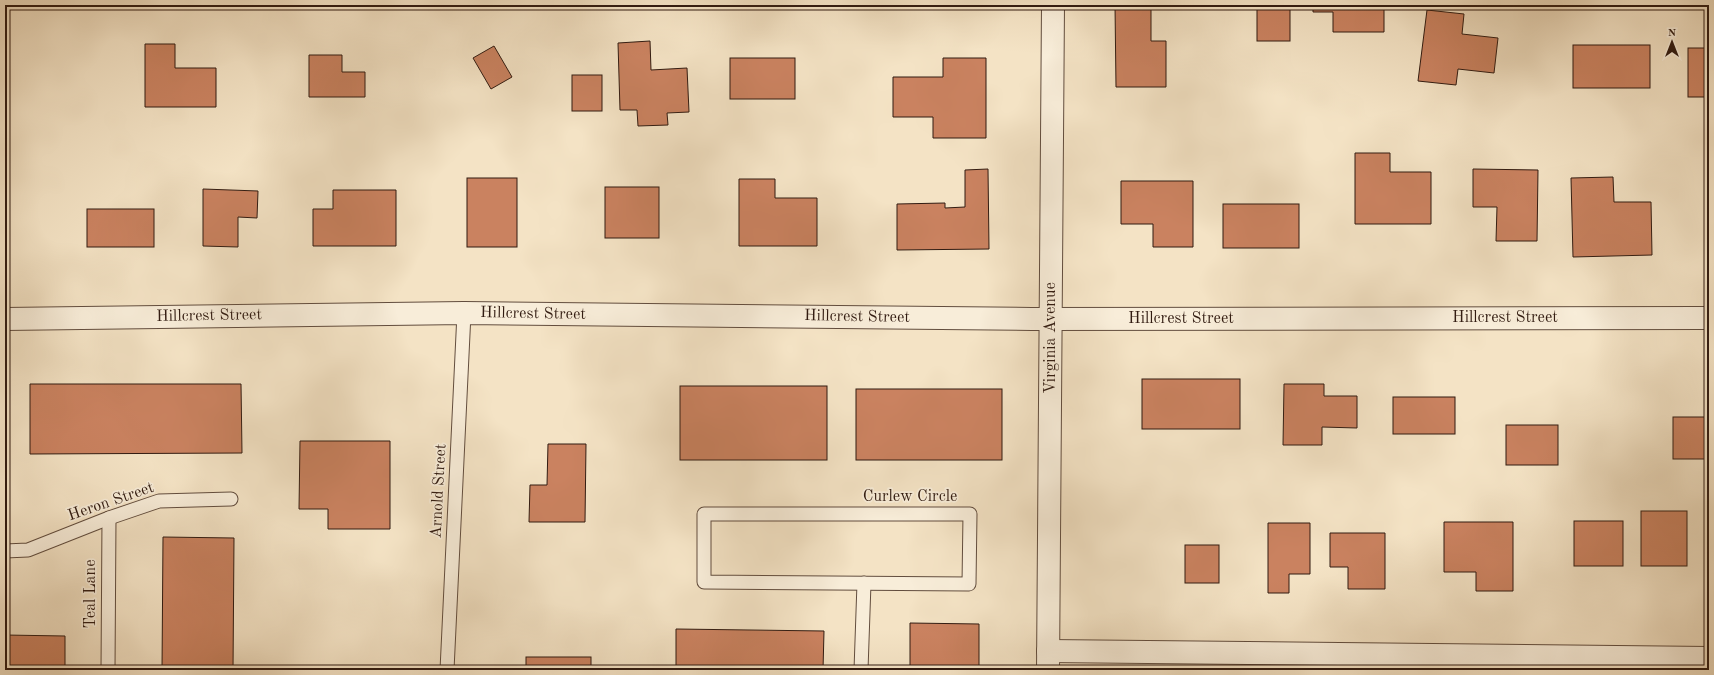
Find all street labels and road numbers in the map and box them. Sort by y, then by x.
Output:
street label: Virginia Avenue [1043,282,1059,394]
street label: Hillcrest Street [480,305,586,323]
street label: Hillcrest Street [156,307,262,325]
street label: Hillcrest Street [804,308,910,326]
street label: Hillcrest Street [1452,310,1558,326]
street label: Hillcrest Street [1128,311,1234,327]
street label: Arnold Street [429,443,449,539]
street label: Heron Street [66,480,157,524]
street label: Curlew Circle [863,489,957,505]
street label: Teal Lane [83,559,99,629]

